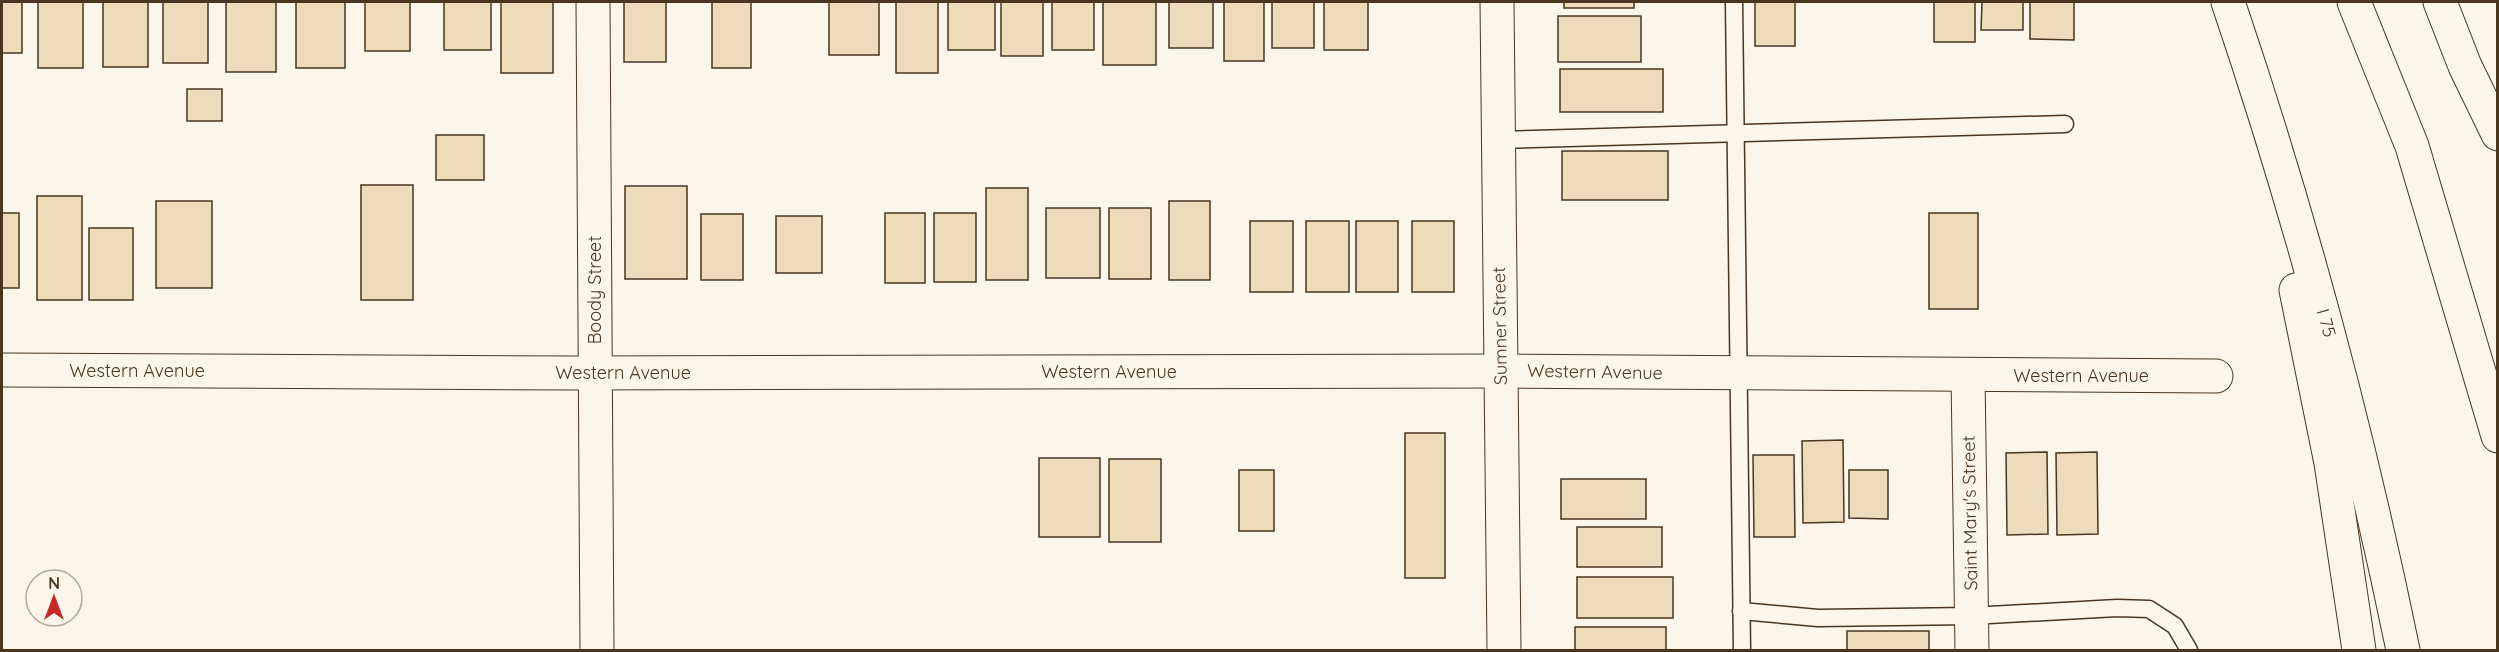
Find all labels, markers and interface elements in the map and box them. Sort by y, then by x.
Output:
street label: Boody Street [583,236,606,344]
street label: Sumner Street [1487,267,1512,385]
street label: I 75 [2312,306,2341,340]
street label: Western Avenue [69,359,205,382]
street label: Western Avenue [1527,359,1663,384]
street label: Western Avenue [1041,360,1177,383]
street label: Western Avenue [555,361,691,384]
street label: Western Avenue [2013,364,2149,387]
street label: Saint Mary's Street [1957,435,1982,591]
north arrow [24,568,84,628]
text: N [48,573,60,593]

